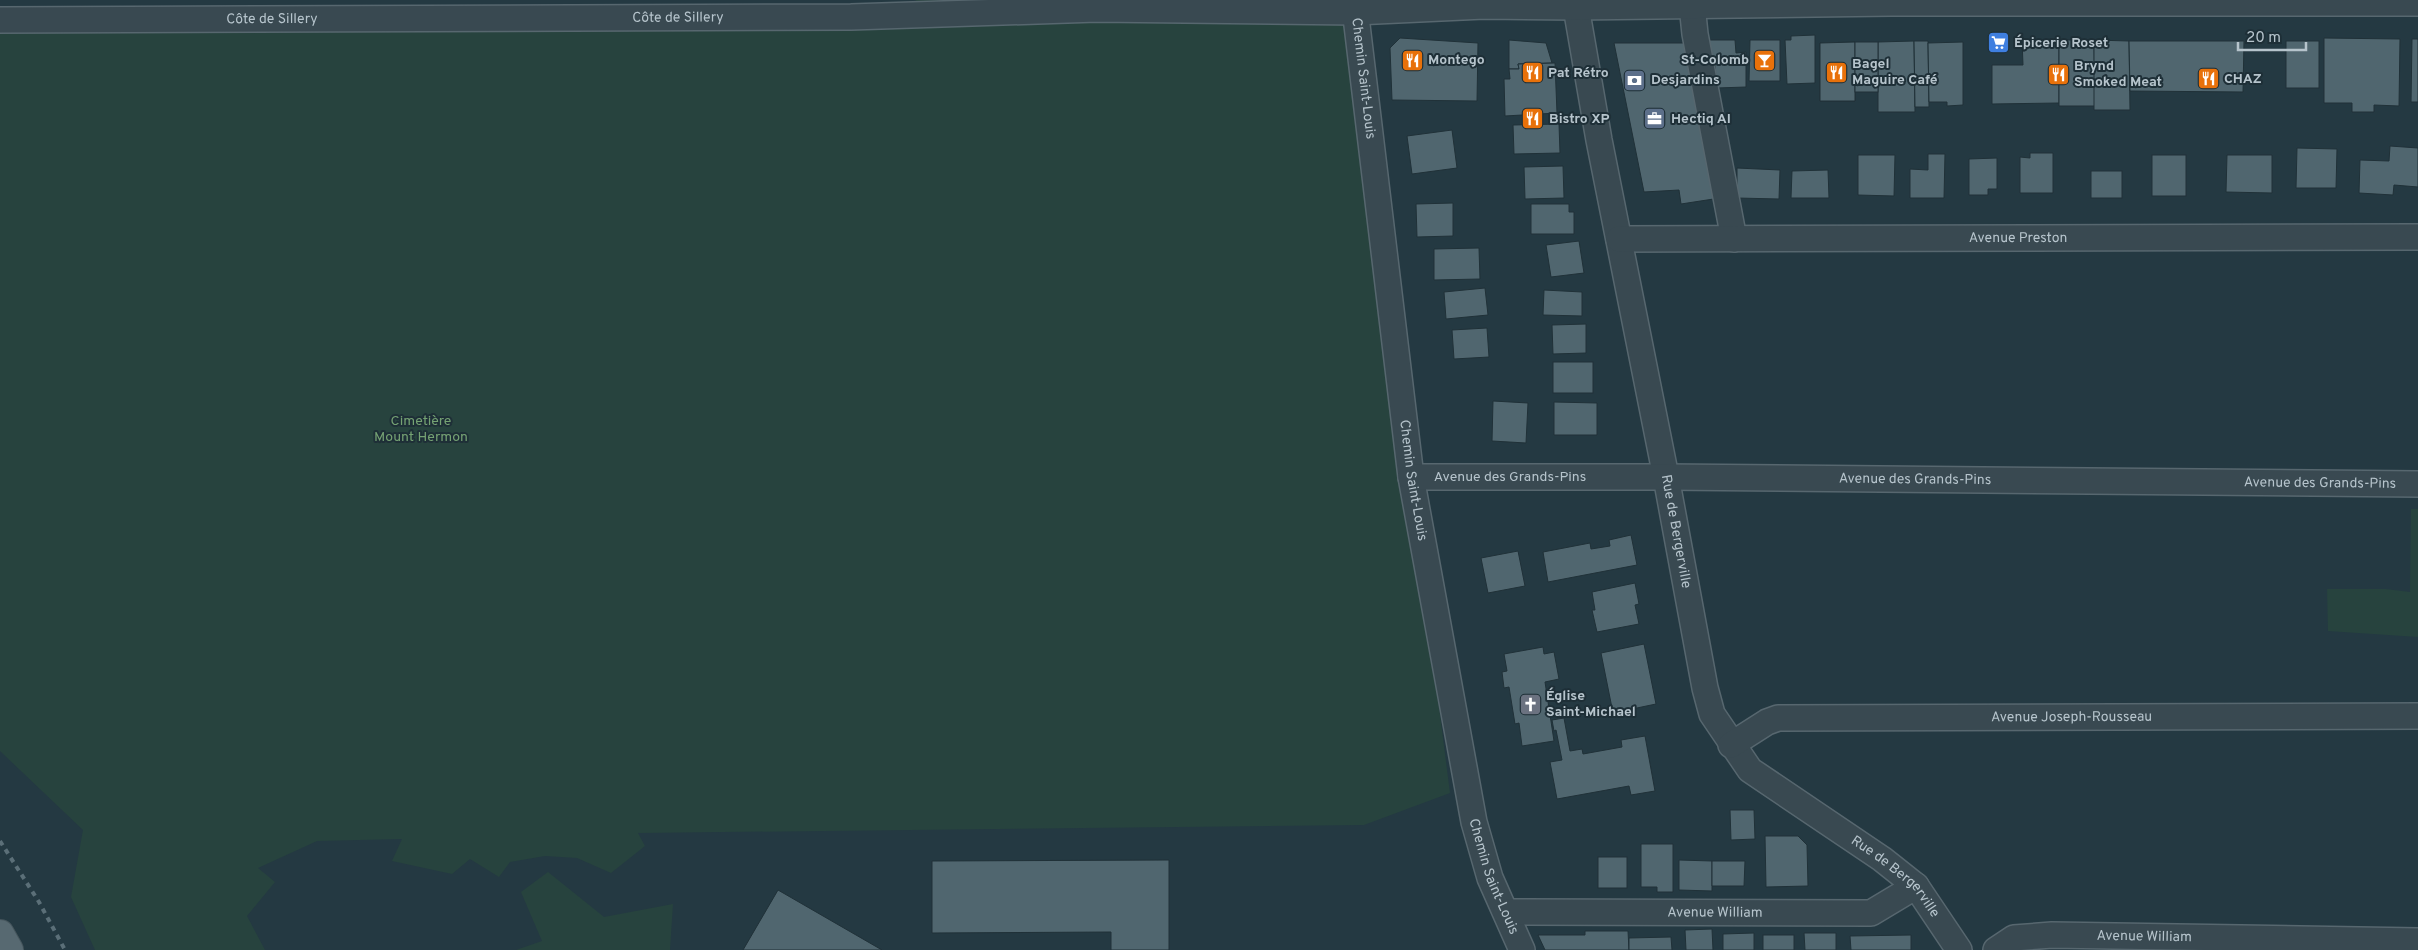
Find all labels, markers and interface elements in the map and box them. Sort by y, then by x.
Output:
street label: Côte de Sillery [632,9,724,26]
street label: Côte de Sillery [226,10,318,28]
street label: Chemin Saint-Louis [1348,17,1379,140]
scale bar [2238,20,2306,52]
text: 20 m [2246,29,2281,48]
supermarket icon: Épicerie Roset [1986,31,2010,55]
place label: Épicerie Roset [2014,34,2108,52]
restaurant icon: Montego [1400,48,1424,72]
bar icon: St-Colomb [1753,48,1777,72]
place label: Montego [1428,52,1485,69]
place label: St-Colomb [1681,52,1749,69]
place label: Bagel Maguire Café [1852,56,1938,89]
place label: Brynd Smoked Meat [2074,58,2162,91]
restaurant icon: Bagel Maguire Café [1824,60,1848,84]
restaurant icon: Pat Rétro [1520,61,1544,85]
restaurant icon: Brynd Smoked Meat [2046,62,2070,86]
place label: Pat Rétro [1548,65,1609,82]
restaurant icon: CHAZ [2196,67,2220,91]
bank icon: Desjardins [1623,68,1647,92]
place label: CHAZ [2224,71,2262,88]
place label: Desjardins [1651,72,1720,89]
restaurant icon: Bistro XP [1521,107,1545,131]
office icon: Hectiq AI [1643,107,1667,131]
place label: Bistro XP [1549,111,1609,128]
place label: Hectiq AI [1671,111,1731,128]
street label: Avenue Preston [1969,229,2067,247]
park label: Cimetière Mount Hermon [374,413,468,446]
street label: Chemin Saint-Louis [1396,419,1431,542]
street label: Avenue des Grands-Pins [1434,469,1586,486]
street label: Avenue des Grands-Pins [1839,470,1991,489]
street label: Rue de Bergerville [1657,473,1695,590]
street label: Avenue des Grands-Pins [2244,474,2396,492]
place label: Église Saint-Michael [1546,687,1636,721]
church icon: Église Saint-Michael [1518,692,1542,716]
street label: Avenue Joseph-Rousseau [1991,708,2152,726]
street label: Chemin Saint-Louis [1465,817,1522,937]
street label: Rue de Bergerville [1848,832,1943,921]
street label: Avenue William [1667,904,1763,921]
street label: Avenue William [2096,927,2192,946]

